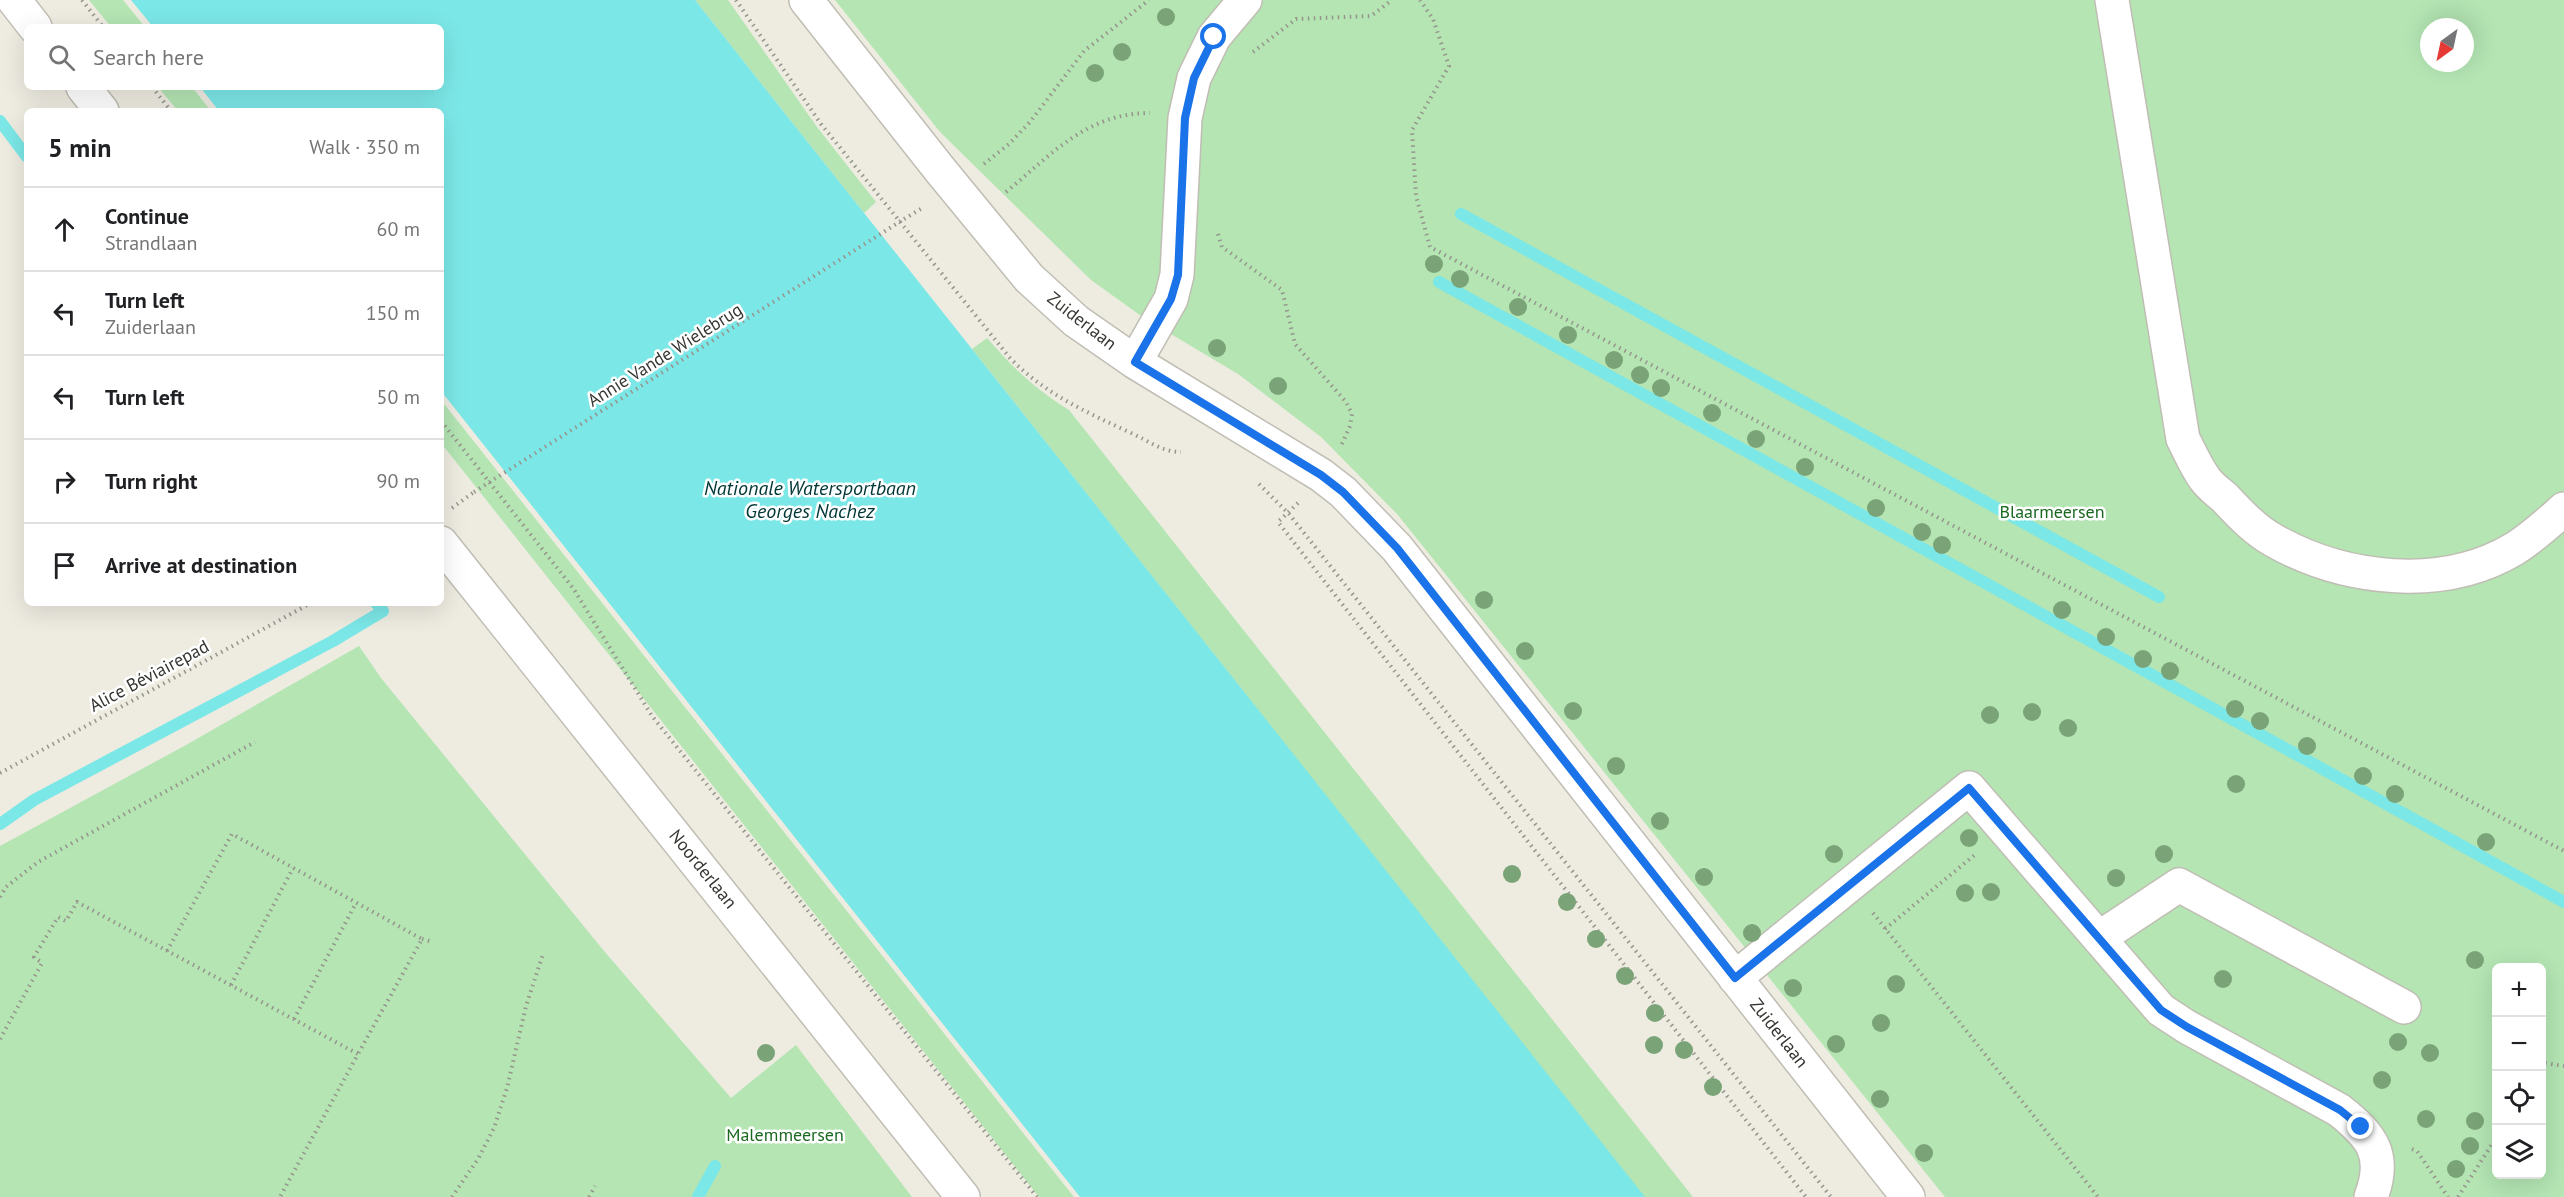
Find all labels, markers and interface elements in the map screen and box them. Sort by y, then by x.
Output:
north arrow [2420,18,2474,72]
route start [1200,23,1226,49]
search box [24,24,444,90]
icon: search [45,41,78,74]
text: Search here [93,43,204,71]
text: 5 min [48,131,111,164]
text: Walk · 350 m [309,134,420,160]
text: Continue [105,202,189,230]
icon: ahead [48,213,81,246]
text: 60 m [377,216,420,242]
text: Strandlaan [105,230,197,256]
text: Turn left [105,286,185,314]
street label: Zuiderlaan [1043,286,1122,355]
icon: left [48,297,81,330]
street label: Annie Vande Wielebrug [583,298,746,412]
text: 150 m [366,300,420,326]
text: Zuiderlaan [105,314,196,340]
icon: left [48,381,81,414]
text: Turn left [105,383,185,411]
text: 50 m [377,384,420,410]
icon: right [48,465,81,498]
text: Turn right [105,467,197,495]
text: 90 m [377,468,420,494]
water label: Nationale Watersportbaan Georges Nachez [704,475,916,524]
park label: Blaarmeersen [1999,500,2105,523]
icon: arrive [48,549,81,582]
text: Arrive at destination [105,551,297,579]
street label: Alice Béviairepad [85,634,213,717]
street label: Noorderlaan [664,824,742,913]
map controls [2492,963,2546,1179]
button: + [2492,963,2546,1017]
street label: Zuiderlaan [1745,993,1814,1072]
button: − [2492,1017,2546,1071]
button: locate [2492,1071,2546,1125]
route end [2347,1113,2373,1139]
park label: Malemmeersen [726,1123,844,1146]
button: layers [2492,1125,2546,1179]

